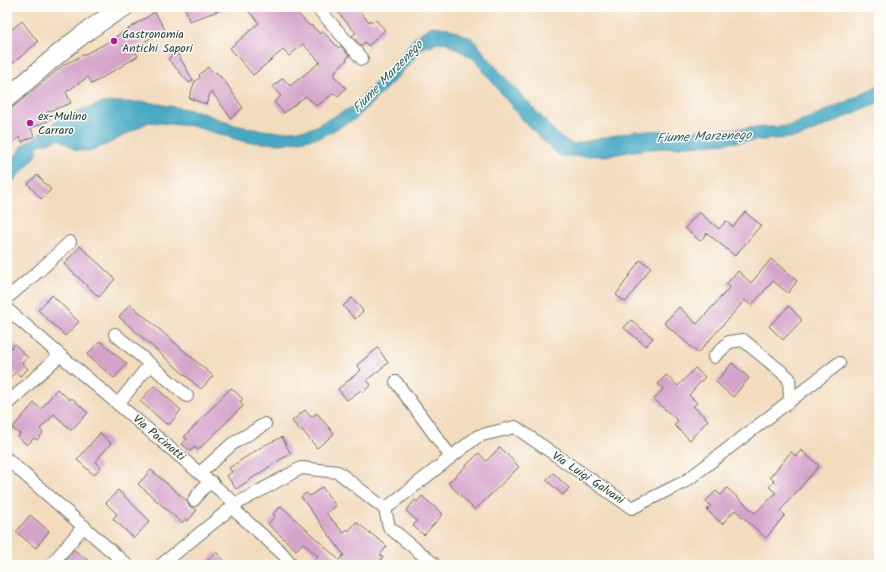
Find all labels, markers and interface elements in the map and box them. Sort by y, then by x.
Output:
place label: Gastronomia Antichi Sapori [122,25,194,58]
water label: Fiume Marzenego [348,35,429,118]
marker: Gastronomia Antichi Sapori [109,36,119,46]
place label: ex-Mulino Carraro [38,107,87,140]
marker: ex-Mulino Carraro [25,118,35,128]
water label: Fiume Marzenego [656,125,753,149]
street label: Via Pacinotti [128,410,190,467]
street label: Via Luigi Galvani [548,447,629,510]

